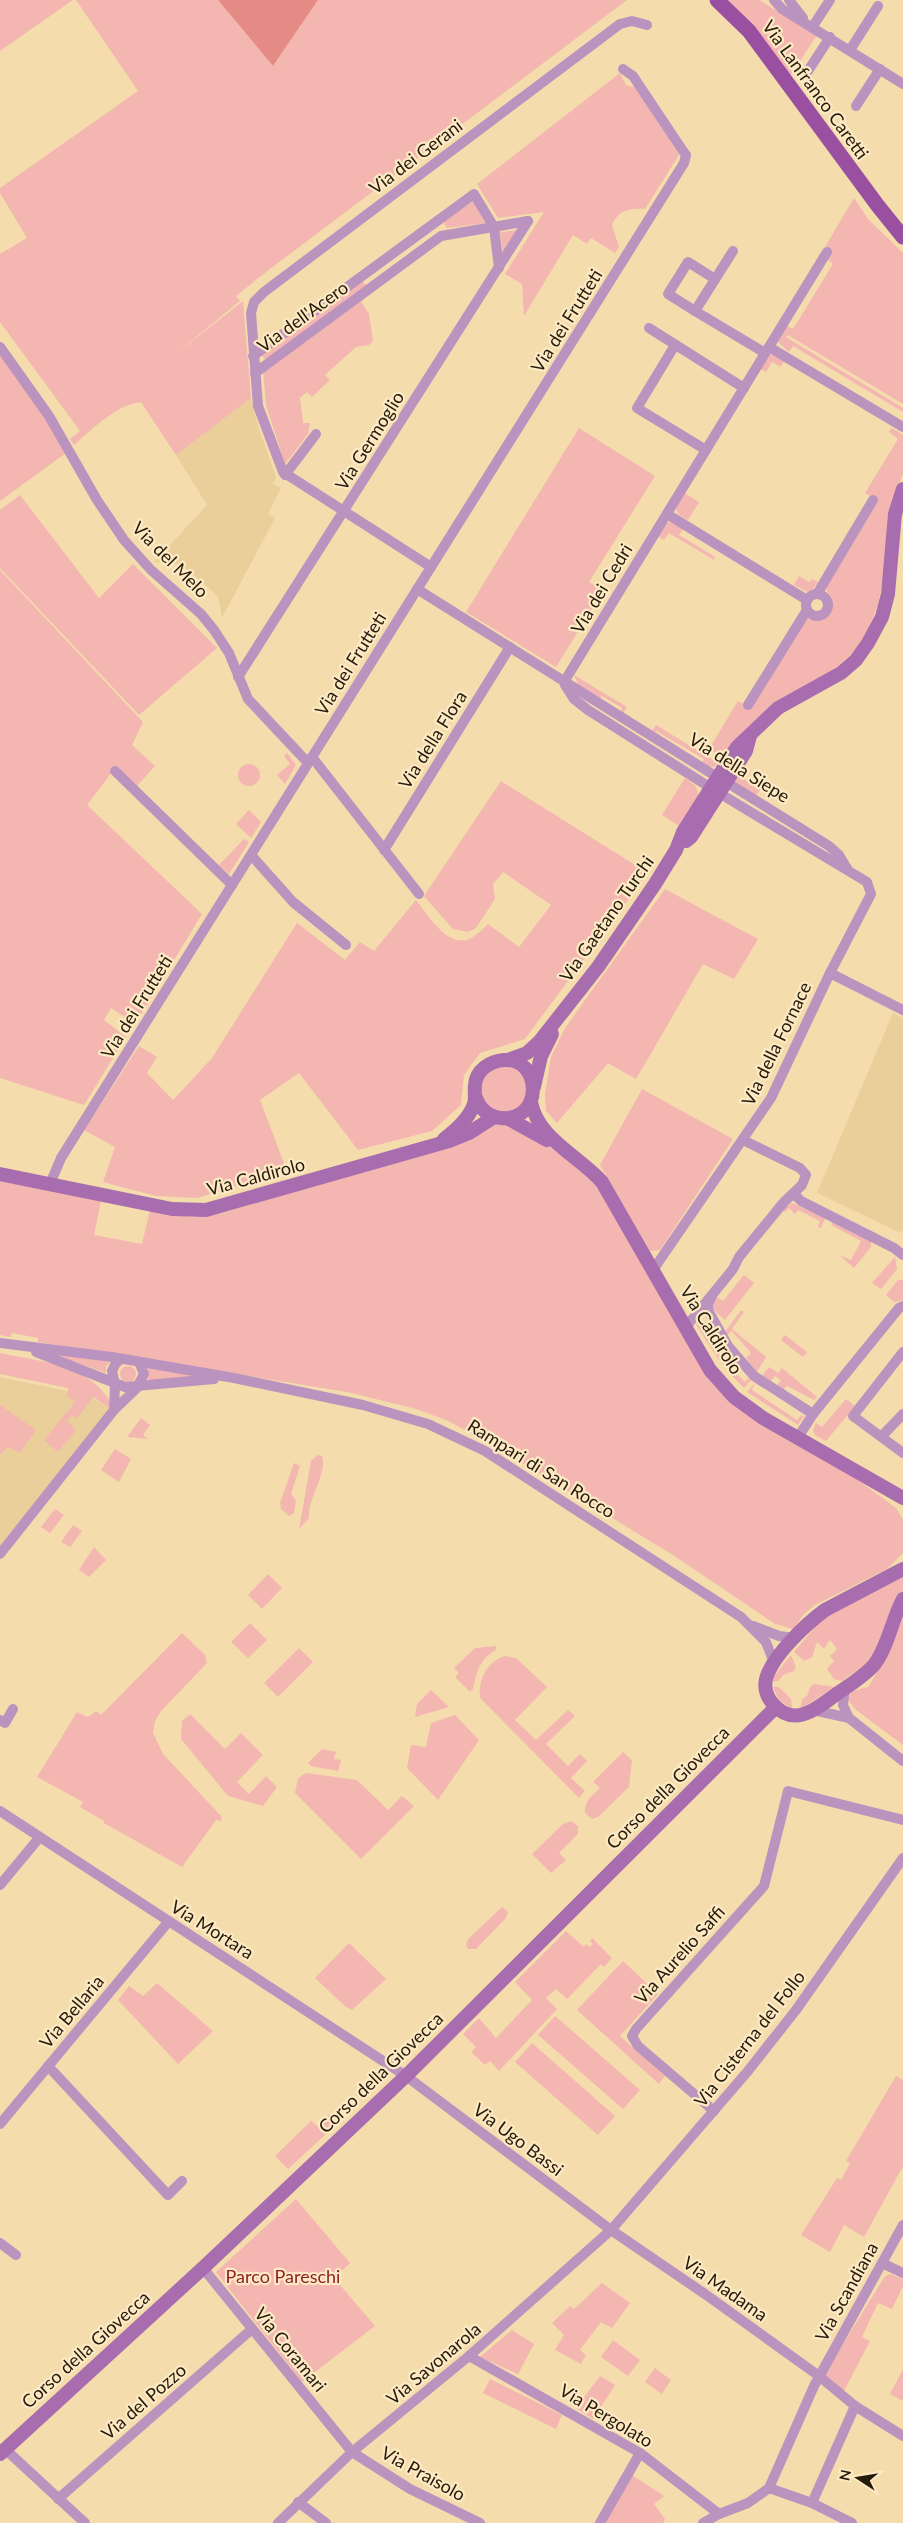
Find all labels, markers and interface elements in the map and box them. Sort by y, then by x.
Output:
street label: Via Lanfranco Caretti [758,16,874,163]
street label: Via dei Gerani [365,114,466,198]
street label: Via dei Frutteti [526,265,607,376]
street label: Via dell'Acero [253,276,352,357]
street label: Via Germoglio [330,387,408,494]
street label: Via del Melo [128,517,213,602]
street label: Via dei Cedri [566,540,637,637]
street label: Via dei Frutteti [310,608,391,719]
street label: Via della Flora [393,686,471,793]
street label: Via della Siepe [685,727,794,807]
street label: Via Gaetano Turchi [554,851,658,986]
street label: Via dei Frutteti [96,951,177,1062]
street label: Via della Fornace [737,978,816,1109]
street label: Via Caldirolo [204,1152,307,1200]
street label: Via Caldirolo [676,1281,748,1378]
street label: Rampari di San Rocco [464,1414,619,1522]
street label: Corso della Giovecca [601,1721,733,1853]
street label: Via Mortara [167,1895,258,1963]
street label: Via Aurelio Saffi [629,1901,729,2008]
street label: Via Cisterna del Follo [689,1966,809,2111]
street label: Via Bellaria [34,1970,108,2052]
street label: Corso della Giovecca [313,2007,447,2137]
street label: Via Ugo Bassi [469,2098,568,2180]
street label: Via Scandiana [810,2238,882,2345]
street label: Via Madama [679,2251,772,2325]
park label: Parco Pareschi [226,2265,340,2287]
street label: Corso della Giovecca [17,2286,154,2413]
street label: Via Coramari [250,2303,331,2396]
street label: Via Savonarola [382,2317,485,2409]
street label: Via del Pozzo [96,2358,190,2444]
street label: Via Pergolato [556,2379,657,2452]
street label: Via Praisolo [378,2441,469,2505]
north arrow [833,2453,883,2503]
text: N [835,2468,854,2482]

